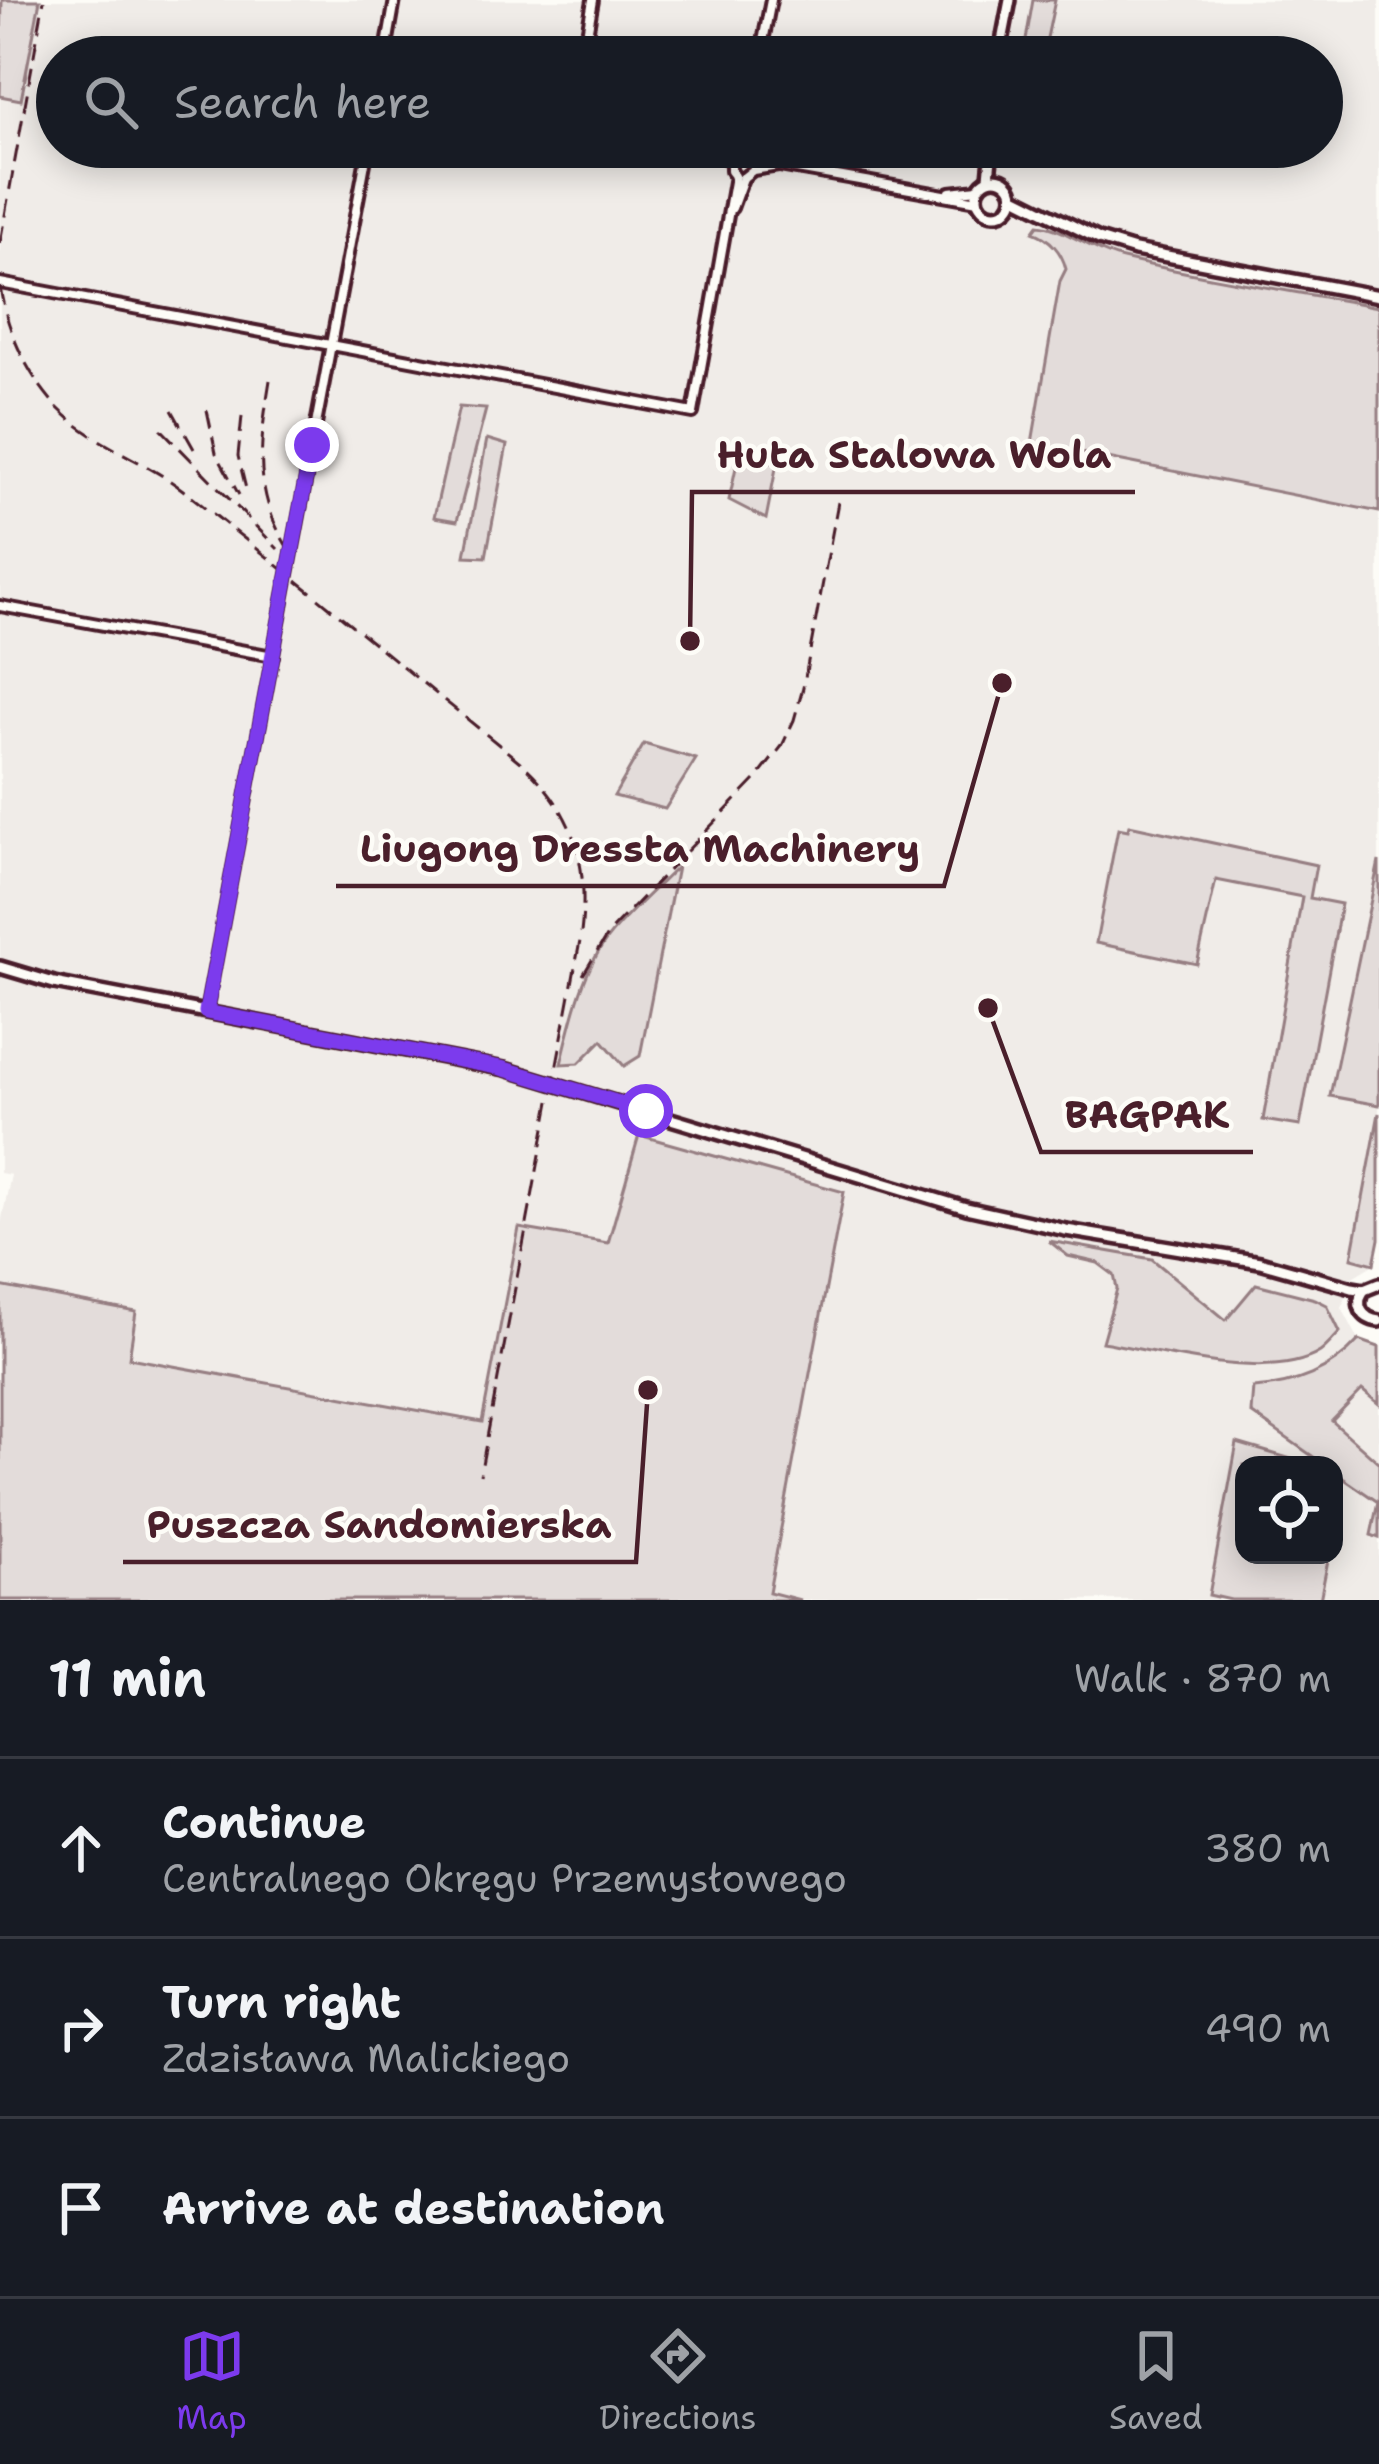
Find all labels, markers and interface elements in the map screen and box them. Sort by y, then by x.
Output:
search box [36,36,1343,168]
icon: search [78,69,144,135]
text: Search here [174,72,431,132]
callout: Huta Stalowa Wola [692,417,1135,492]
route end [285,418,339,472]
text: Huta Stalowa Wola [717,428,1112,480]
callout: Liugong Dressta Machinery [336,811,944,886]
text: Liugong Dressta Machinery [360,822,920,874]
callout: BAGPAK [1041,1077,1253,1152]
route start [619,1084,673,1138]
text: BAGPAK [1065,1088,1230,1140]
map controls [1235,1456,1343,1564]
button: locate [1235,1456,1343,1564]
callout: Puszcza Sandomierska [123,1487,636,1562]
text: Puszcza Sandomierska [146,1498,612,1550]
text: 11 min [48,1644,206,1712]
text: Walk · 870 m [1074,1652,1331,1704]
text: Continue [162,1792,366,1852]
icon: ahead [48,1815,114,1881]
text: 380 m [1204,1822,1331,1874]
text: Centralnego Okręgu Przemysłowego [162,1852,847,1904]
text: Turn right [162,1972,401,2032]
icon: right [48,1995,114,2061]
text: 490 m [1204,2002,1331,2054]
text: Zdzisława Malickiego [162,2032,570,2084]
icon: arrive [48,2175,114,2241]
text: Arrive at destination [162,2178,665,2238]
tab: Map [176,2323,247,2440]
tab: Directions [599,2323,757,2440]
tab: Saved [1109,2323,1203,2440]

